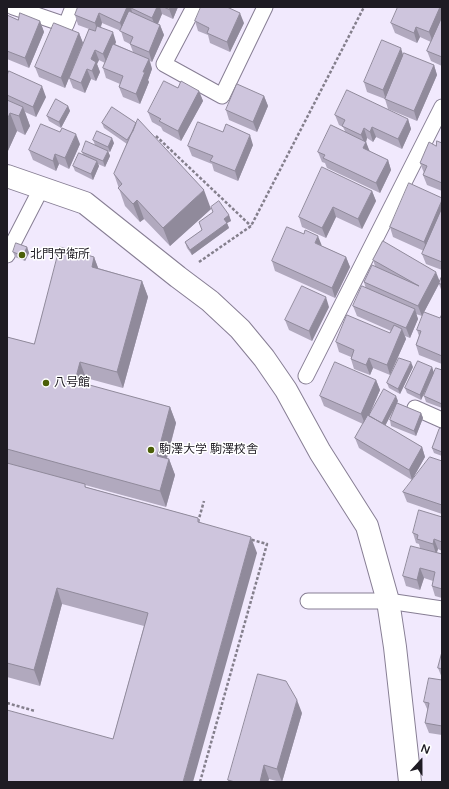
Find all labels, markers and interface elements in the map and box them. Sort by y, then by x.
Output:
place label: 北門守衛所 [30,248,90,262]
marker: 北門守衛所 [17,250,27,260]
place label: 八号館 [54,376,90,390]
marker: 八号館 [41,378,51,388]
place label: 駒澤大学 駒澤校舎 [159,443,258,457]
marker: 駒澤大学 駒澤校舎 [146,445,156,455]
north arrow [401,741,441,781]
text: N [419,742,432,757]

